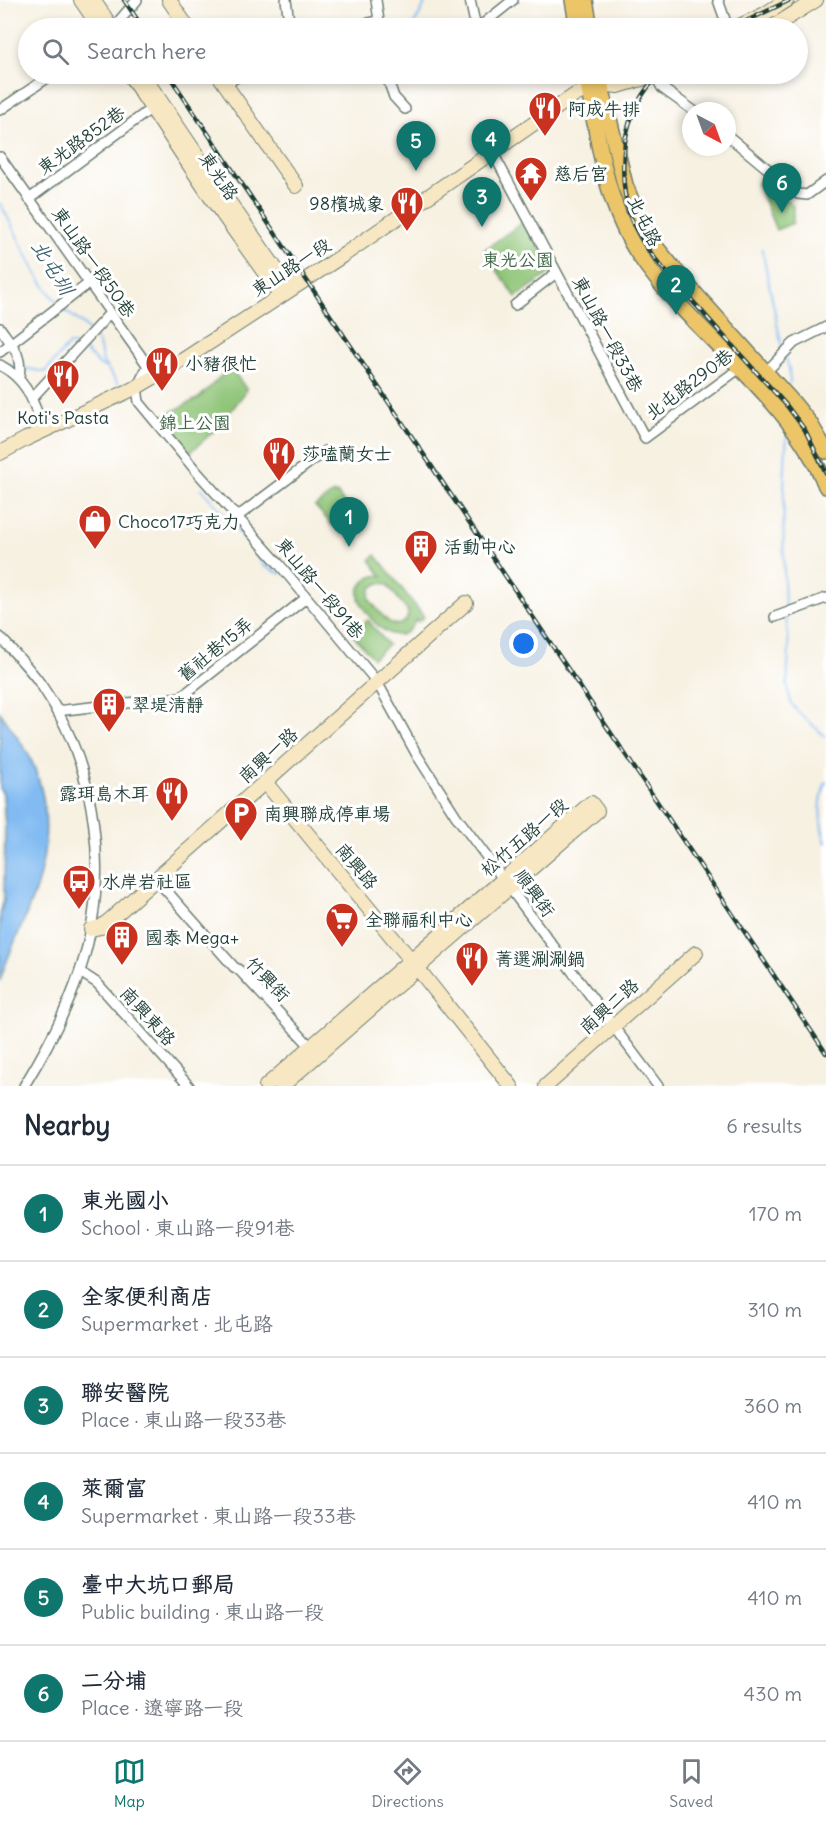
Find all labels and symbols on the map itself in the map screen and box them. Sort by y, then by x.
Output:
restaurant icon: 阿成牛排 [527,90,563,137]
place label: 阿成牛排 [568,97,640,120]
street label: 東光路852巷 [33,101,129,179]
north arrow [682,102,736,156]
pin: 4 [472,120,510,169]
pin: 5 [396,122,436,171]
street label: 東光路 [194,147,244,205]
temple icon: 慈后宮 [513,155,549,202]
place label: 慈后宮 [554,162,608,185]
pin: 6 [762,164,802,213]
pin: 3 [462,178,502,227]
restaurant icon: 98檳城象 [389,185,425,232]
place label: 98檳城象 [309,192,384,215]
street label: 北屯路 [623,192,667,250]
street label: 東山路一段50巷 [47,202,141,322]
street label: 東山路一段 [247,233,335,301]
water label: 北屯圳 [27,235,81,301]
park label: 東光公園 [482,248,554,271]
pin: 2 [656,266,696,315]
street label: 東山路一段33巷 [568,272,648,396]
street label: 北屯路290巷 [641,344,737,424]
restaurant icon: 小豬很忙 [144,345,180,392]
place label: 小豬很忙 [185,352,257,375]
restaurant icon: Koti's Pasta [45,358,81,405]
place label: Koti's Pasta [17,406,109,429]
park label: 錦上公園 [159,411,231,434]
restaurant icon: 莎嗑蘭女士 [261,435,297,482]
place label: 莎嗑蘭女士 [302,442,392,465]
pin: 1 [330,498,368,547]
shop icon: Choco17巧克力 [77,503,113,550]
place label: Choco17巧克力 [118,510,239,533]
building icon: 活動中心 [403,528,439,575]
street label: 東山路一段91巷 [271,533,369,643]
place label: 活動中心 [444,535,516,558]
street label: 舊社巷15弄 [173,612,257,686]
your location [509,629,538,658]
building icon: 翠堤清靜 [91,686,127,733]
place label: 翠堤清靜 [132,693,204,716]
street label: 南興一路 [234,722,302,788]
restaurant icon: 露珥島木耳 [154,775,190,822]
place label: 露珥島木耳 [59,782,149,805]
street label: 松竹五路一段 [476,793,572,881]
parking icon: 南興聯成停車場 [223,795,259,842]
place label: 南興聯成停車場 [264,802,390,825]
street label: 南興路 [331,838,383,894]
bus stop icon: 水岸岩社區 [61,863,97,910]
street label: 順興街 [510,864,560,922]
place label: 水岸岩社區 [102,870,192,893]
supermarket icon: 全聯福利中心 [324,901,360,948]
place label: 全聯福利中心 [365,908,473,931]
building icon: 國泰 Mega+ [104,919,140,966]
place label: 國泰 Mega+ [145,926,239,949]
restaurant icon: 菁選涮涮鍋 [454,940,490,987]
place label: 菁選涮涮鍋 [495,947,585,970]
street label: 竹興街 [241,952,295,1006]
street label: 南興二路 [575,973,643,1039]
street label: 南興東路 [115,982,181,1050]

